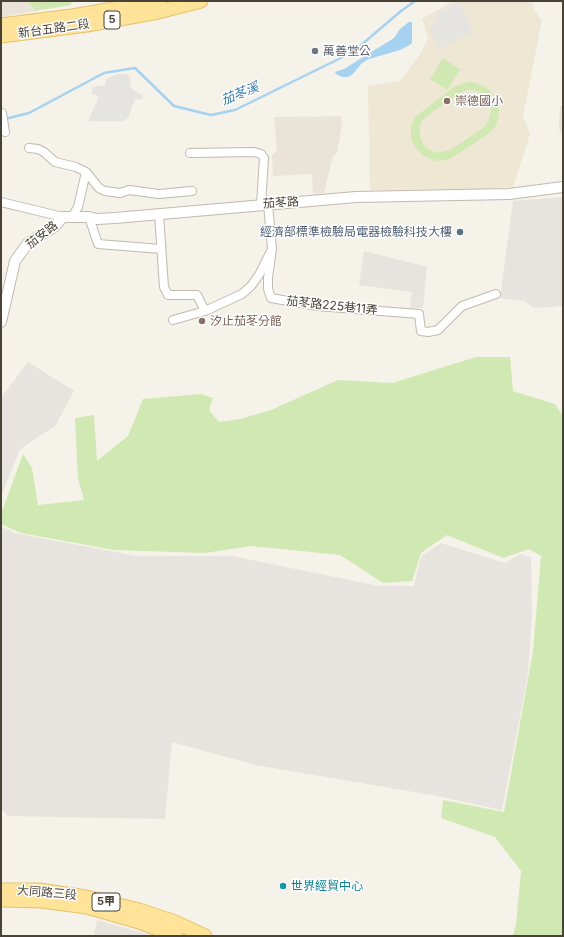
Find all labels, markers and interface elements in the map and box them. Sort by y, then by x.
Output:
road number: 5 [104,11,120,29]
street label: 新台五路二段 [17,17,91,41]
place label: 萬善堂公 [323,44,371,58]
marker: 萬善堂公 [310,46,320,56]
water label: 茄苳溪 [219,79,261,109]
place label: 崇德國小 [455,94,503,108]
marker: 崇德國小 [442,96,452,106]
street label: 茄苳路 [263,195,299,211]
street label: 茄安路 [23,218,61,252]
place label: 經濟部標準檢驗局電器檢驗科技大樓 [260,225,452,239]
marker: 經濟部標準檢驗局電器檢驗科技大樓 [455,227,465,237]
street label: 茄苳路225巷11弄 [286,294,378,318]
place label: 汐止茄苳分館 [210,314,282,328]
marker: 汐止茄苳分館 [197,316,207,326]
place label: 世界經貿中心 [291,879,363,893]
marker: 世界經貿中心 [278,881,288,891]
street label: 大同路三段 [16,883,78,903]
road number: 5甲 [92,893,120,911]

